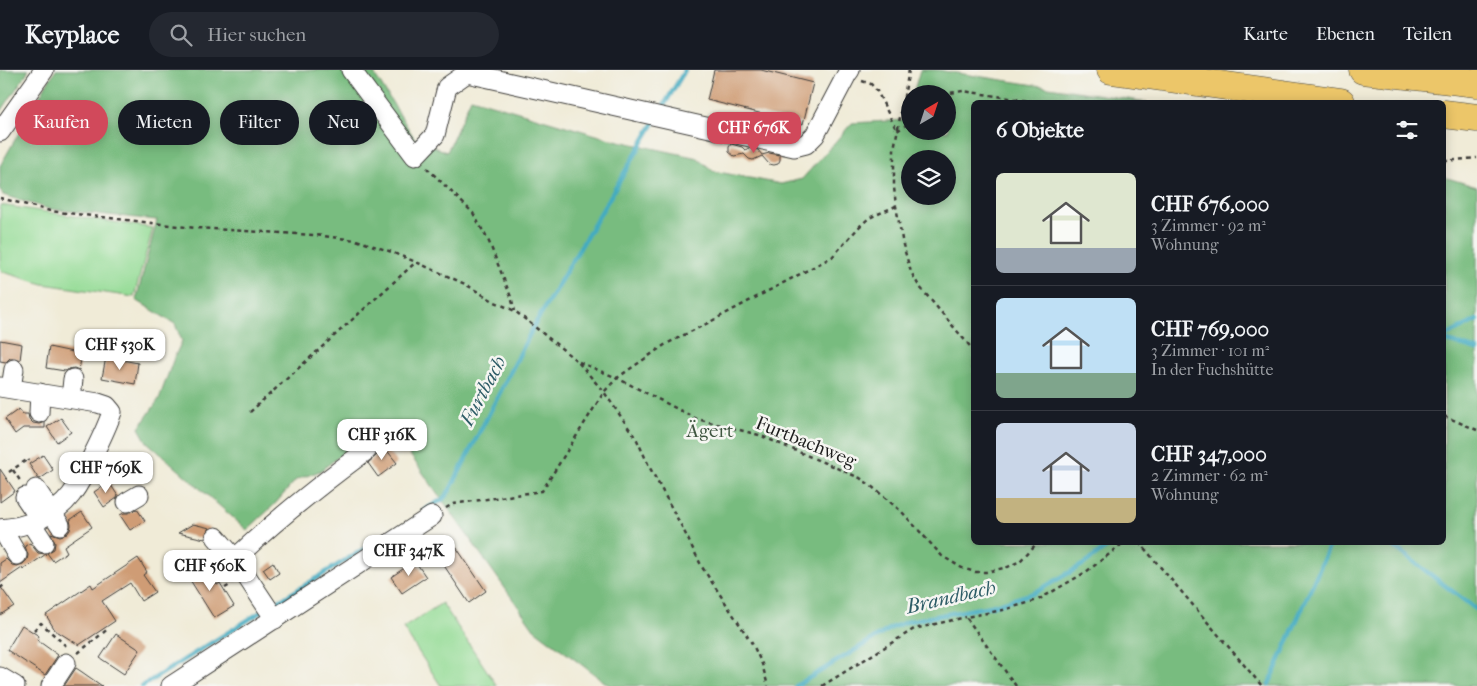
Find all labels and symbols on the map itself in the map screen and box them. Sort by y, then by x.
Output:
north arrow [901,85,956,140]
pin: CHF 676K [702,112,806,154]
pin: CHF 530K [68,328,172,371]
water label: Furtbach [455,352,511,431]
street label: Furtbachweg [752,412,860,472]
pin: CHF 316K [330,418,434,461]
park label: Ägert [686,420,734,442]
pin: CHF 769K [54,452,158,494]
pin: CHF 347K [357,534,461,577]
pin: CHF 560K [158,550,262,592]
water label: Brandbach [903,576,998,619]

